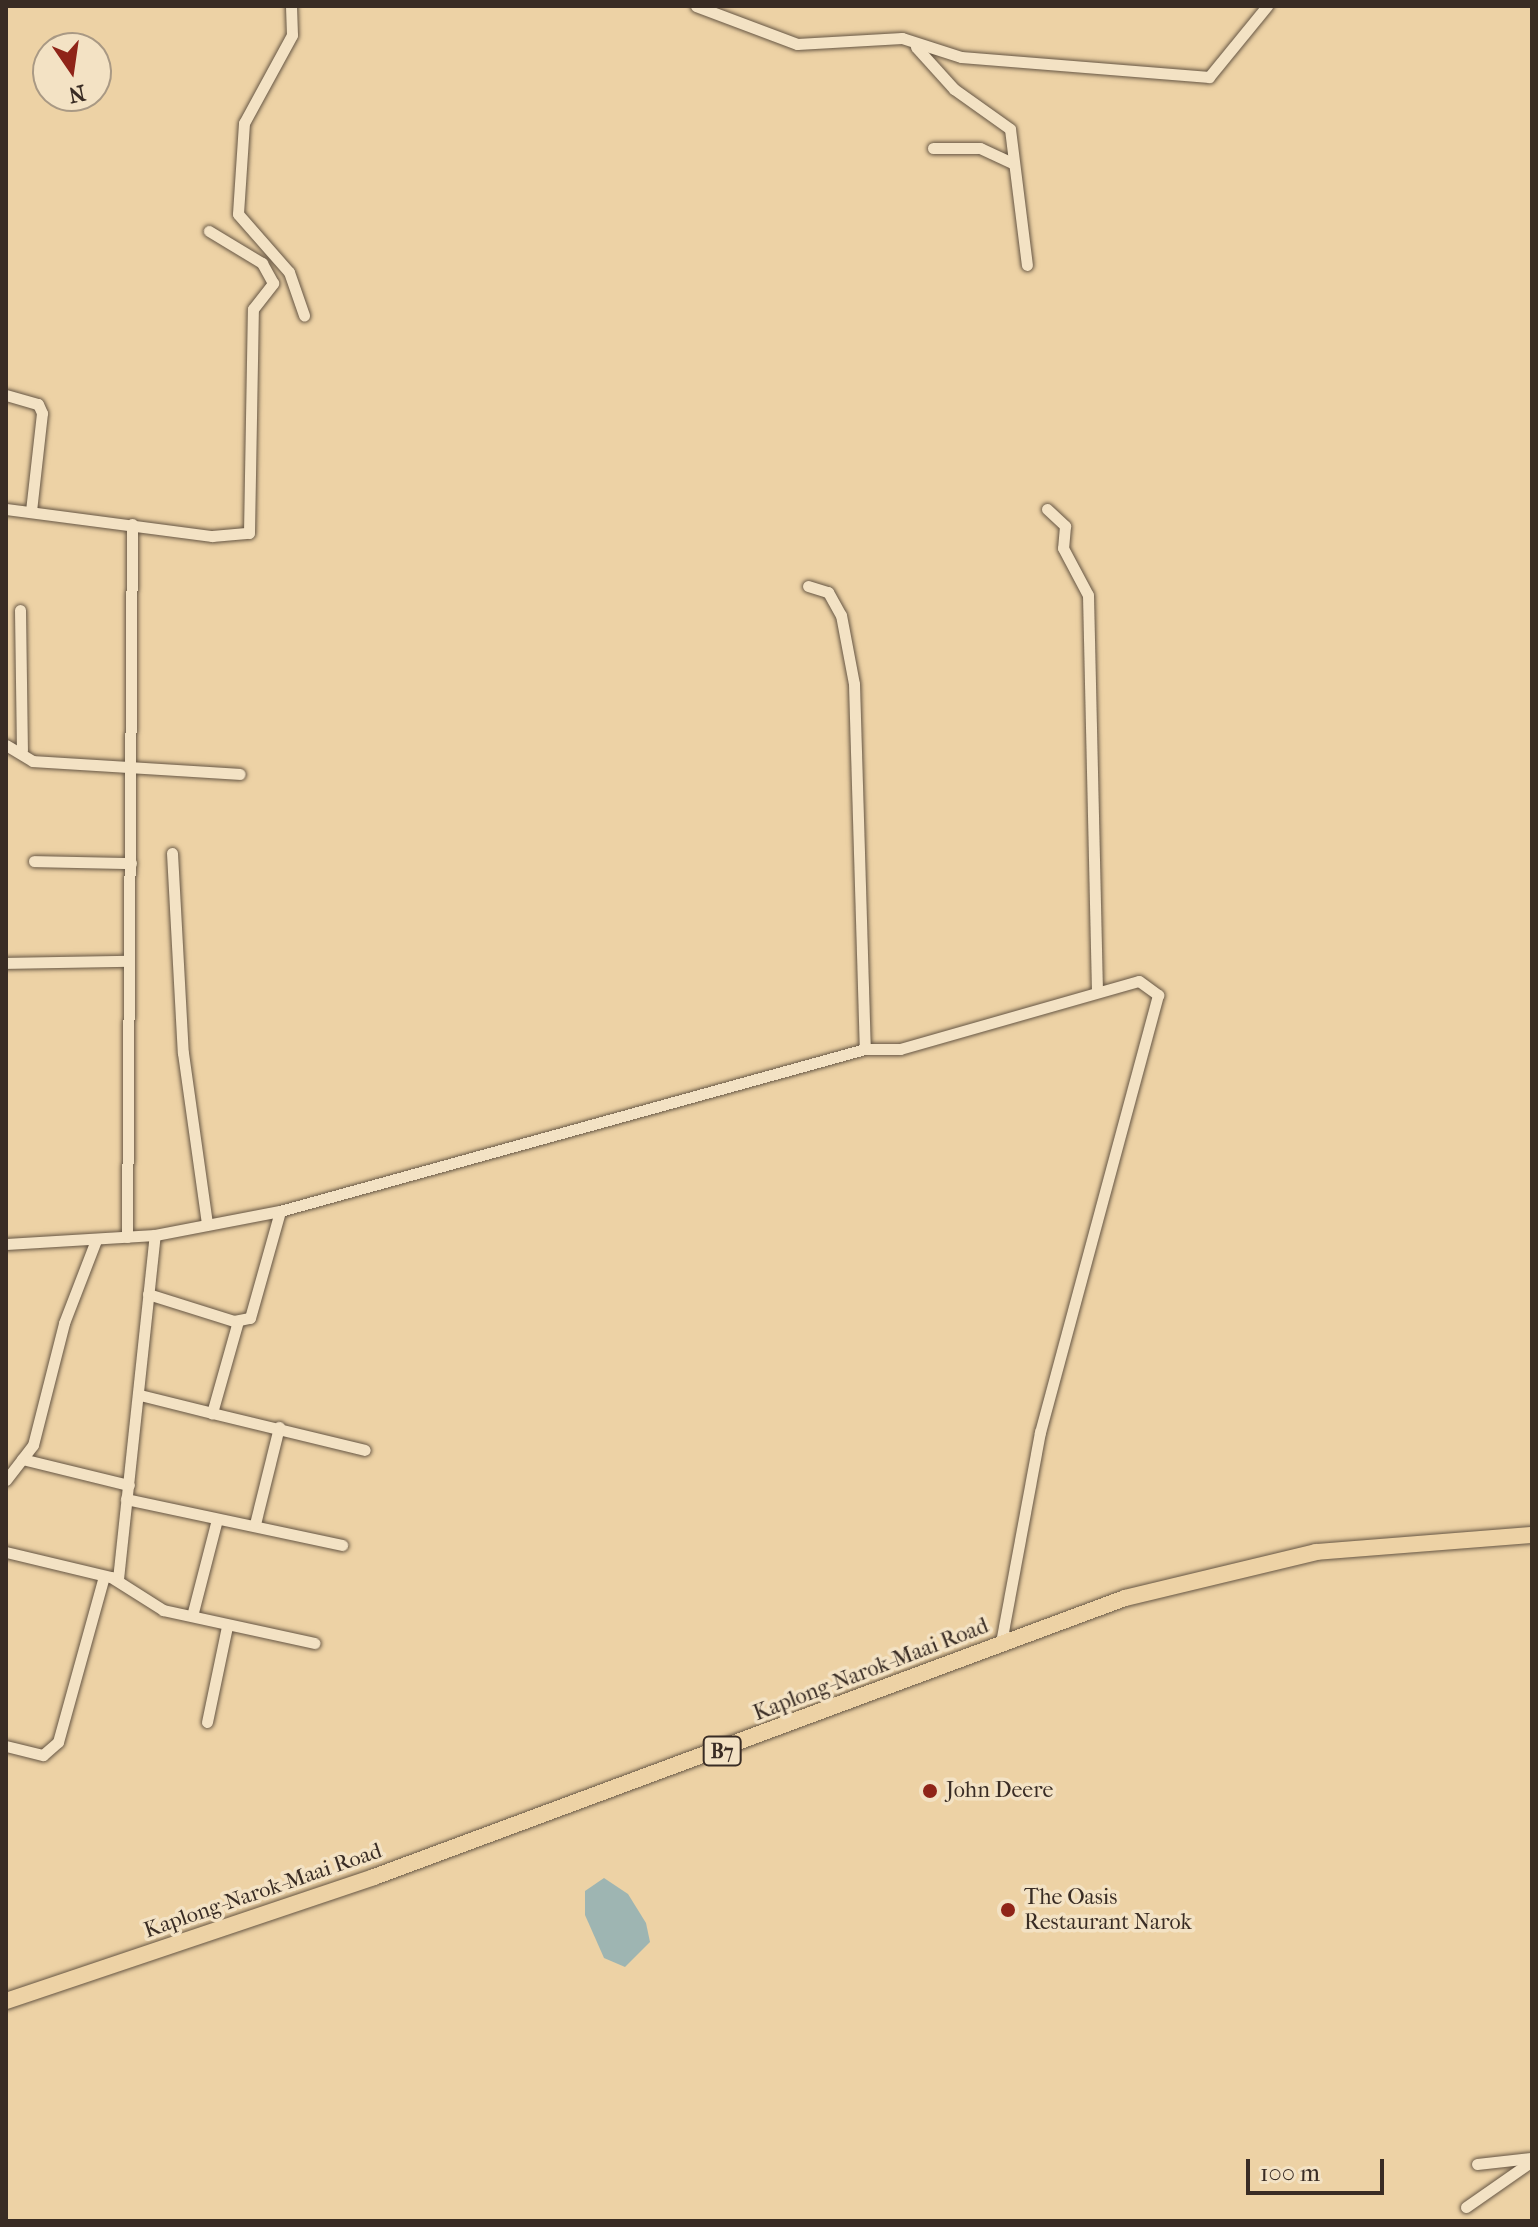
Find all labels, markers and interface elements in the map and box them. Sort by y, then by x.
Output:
north arrow [32,32,112,112]
text: N [66,79,88,108]
street label: Kaplong-Narok-Maai Road [750,1613,992,1727]
road number: B7 [702,1735,742,1767]
place label: John Deere [946,1778,1053,1804]
marker: John Deere [921,1782,939,1800]
street label: Kaplong-Narok-Maai Road [141,1838,385,1944]
place label: The Oasis Restaurant Narok [1024,1884,1192,1936]
marker: The Oasis Restaurant Narok [999,1901,1017,1919]
scale bar [1250,2143,1388,2193]
text: 100 m [1260,2159,1320,2187]

